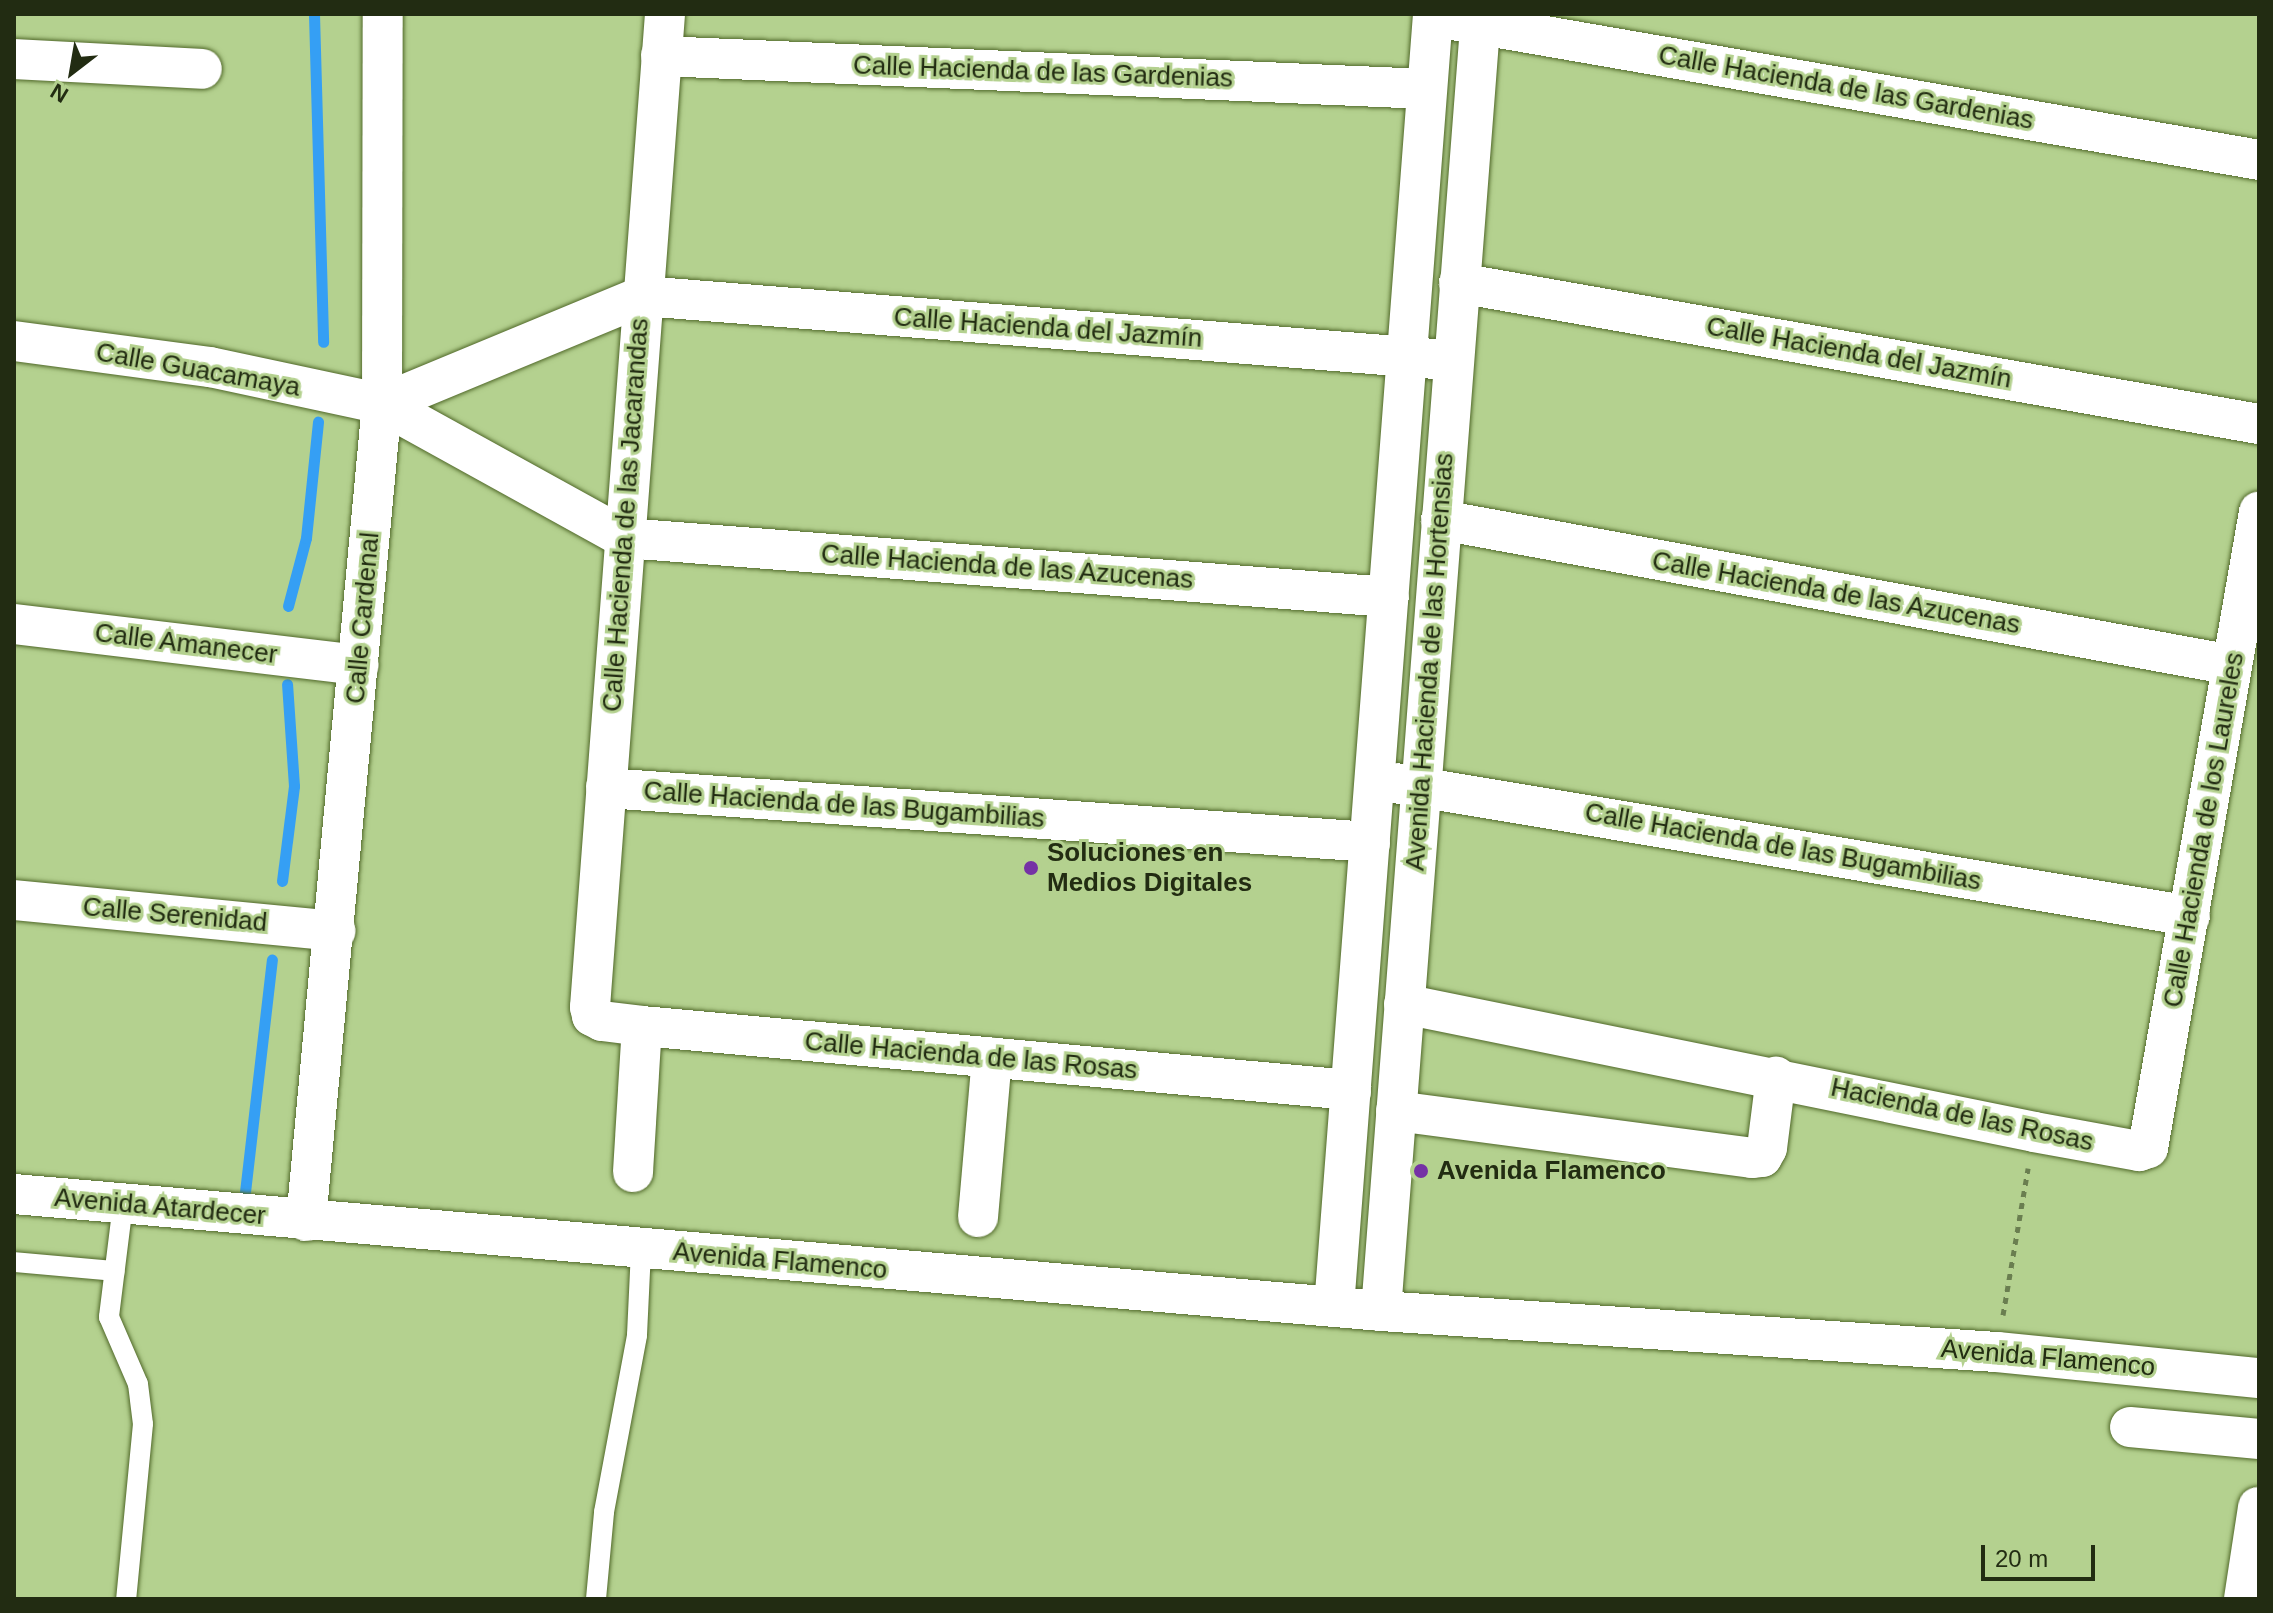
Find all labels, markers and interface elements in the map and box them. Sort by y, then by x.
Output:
north arrow [32,32,112,112]
street label: Calle Hacienda de las Gardenias [1656,40,2036,136]
street label: Calle Hacienda de las Gardenias [853,50,1233,94]
text: N [46,78,73,108]
street label: Calle Hacienda del Jazmín [893,302,1203,354]
street label: Calle Hacienda del Jazmín [1704,311,2014,395]
street label: Calle Hacienda de las Jacarandas [597,317,655,713]
street label: Calle Guacamaya [94,337,302,403]
street label: Avenida Hacienda de las Hortensias [1400,452,1460,872]
street label: Calle Cardenal [340,531,386,705]
street label: Calle Hacienda de las Azucenas [819,538,1195,596]
street label: Calle Hacienda de las Azucenas [1649,545,2023,641]
street label: Calle Amanecer [92,617,280,671]
street label: Calle Hacienda de los Laureles [2157,650,2251,1010]
street label: Calle Hacienda de las Bugambilias [643,775,1045,835]
street label: Calle Hacienda de las Bugambilias [1582,797,1984,897]
place label: Soluciones en Medios Digitales [1047,837,1252,898]
marker: Soluciones en Medios Digitales [1022,859,1040,877]
street label: Calle Serenidad [81,891,269,939]
street label: Calle Hacienda de las Rosas [803,1026,1139,1086]
street label: Hacienda de las Rosas [1828,1072,2096,1158]
place label: Avenida Flamenco [1437,1155,1666,1187]
marker: Avenida Flamenco [1412,1162,1430,1180]
street label: Avenida Atardecer [52,1182,268,1232]
street label: Avenida Flamenco [672,1236,888,1286]
street label: Avenida Flamenco [1940,1333,2156,1383]
scale bar [1985,1529,2099,1579]
text: 20 m [1995,1545,2048,1572]

